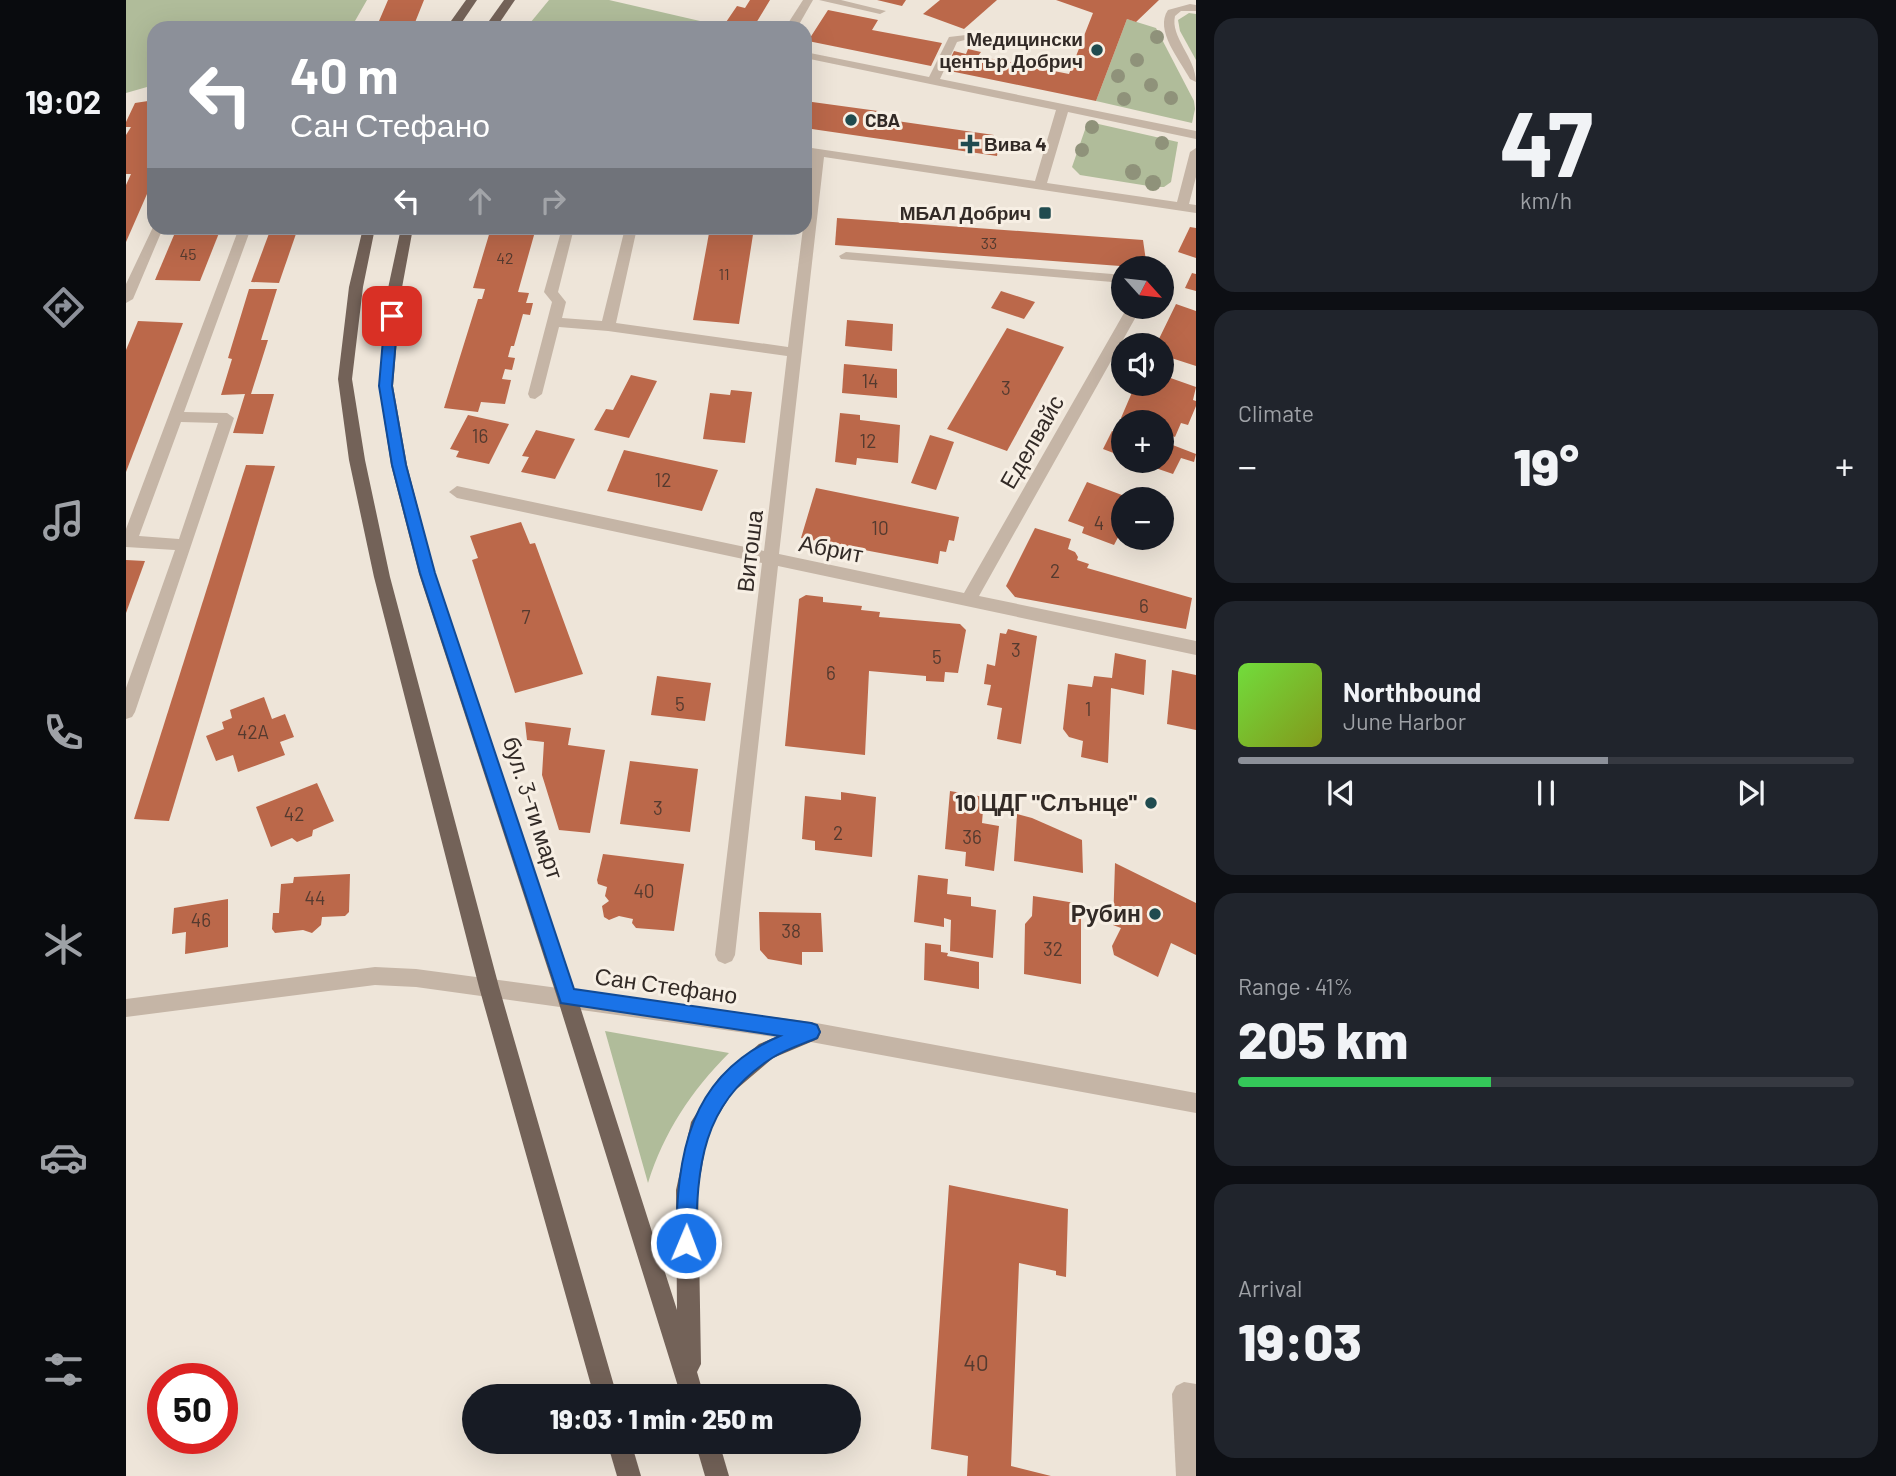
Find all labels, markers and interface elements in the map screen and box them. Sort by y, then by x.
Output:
place label: Медицински център Добрич [939,27,1083,72]
marker: Медицински център Добрич [1089,42,1105,58]
text: 40 m [290,45,398,104]
icon: left [175,49,266,140]
text: 19:02 [25,82,101,120]
text: 47 [1499,86,1593,195]
text: Сан Стефано [290,105,490,143]
place label: CBA [865,108,901,131]
marker: CBA [843,112,859,128]
place label: Вива 4 [984,132,1047,155]
marker: Вива 4 [962,136,978,152]
icon: left [388,182,426,220]
icon: ahead [461,182,499,220]
icon: right [534,182,572,220]
text: km/h [1520,186,1572,214]
place label: МБАЛ Добрич [900,201,1031,224]
marker: МБАЛ Добрич [1037,205,1053,221]
house number: 33 [981,233,997,252]
house number: 45 [179,244,197,263]
house number: 42 [496,248,514,267]
north arrow [1111,256,1174,318]
map controls [1111,256,1174,550]
house number: 11 [718,264,730,283]
icon: directions [39,283,88,332]
pin [362,286,422,346]
icon: arrive [373,297,411,335]
button: sound [1111,333,1174,396]
house number: 14 [861,369,879,392]
house number: 3 [1001,376,1011,399]
street label: Еделвайс [993,390,1069,493]
text: Climate [1238,399,1314,427]
button: + [1111,410,1174,473]
house number: 16 [472,424,488,447]
house number: 12 [860,429,876,452]
text: 19° [1513,434,1579,496]
text: − [1238,442,1257,488]
text: + [1835,442,1854,488]
house number: 12 [655,468,671,491]
button: − [1111,487,1174,550]
icon: music [39,496,88,545]
street label: Витоша [730,508,768,594]
house number: 4 [1094,511,1104,534]
house number: 10 [871,516,889,539]
street label: Абрит [797,528,866,568]
house number: 2 [1050,559,1060,582]
house number: 6 [1139,594,1149,617]
house number: 7 [522,605,531,628]
house number: 3 [1011,638,1021,661]
house number: 5 [932,645,942,668]
house number: 6 [826,661,836,684]
text: Northbound [1343,676,1481,707]
house number: 5 [675,692,685,715]
house number: 1 [1085,697,1091,720]
text: June Harbor [1343,707,1466,735]
icon: phone [39,708,88,757]
house number: 42A [237,720,269,743]
street label: бул. 3-ти март [498,733,570,883]
icon: previous [1322,774,1360,812]
icon: pause [1527,774,1565,812]
icon: next [1732,774,1770,812]
place label: 10 ЦДГ "Слънце" [955,788,1137,816]
marker: 10 ЦДГ "Слънце" [1143,795,1159,811]
house number: 3 [653,796,663,819]
house number: 42 [284,802,304,825]
house number: 2 [833,821,843,844]
house number: 36 [962,825,982,848]
house number: 40 [633,879,655,902]
house number: 44 [305,886,325,909]
place label: Рубин [1071,899,1141,927]
marker: Рубин [1147,906,1163,922]
house number: 46 [191,908,211,931]
house number: 38 [781,919,801,942]
icon: climate [39,920,88,969]
house number: 32 [1043,937,1063,960]
street label: Сан Стефано [593,961,739,1009]
text: Range · 41% [1238,972,1353,1000]
text: 205 km [1238,1007,1408,1069]
icon: car [39,1133,88,1182]
position arrow [649,1206,723,1280]
text: Arrival [1238,1274,1302,1302]
text: 19:03 [1238,1309,1362,1371]
icon: filters [39,1345,88,1394]
house number: 40 [963,1348,989,1376]
speed limit sign: 50 [147,1363,238,1454]
text: 19:03 · 1 min · 250 m [550,1403,773,1434]

